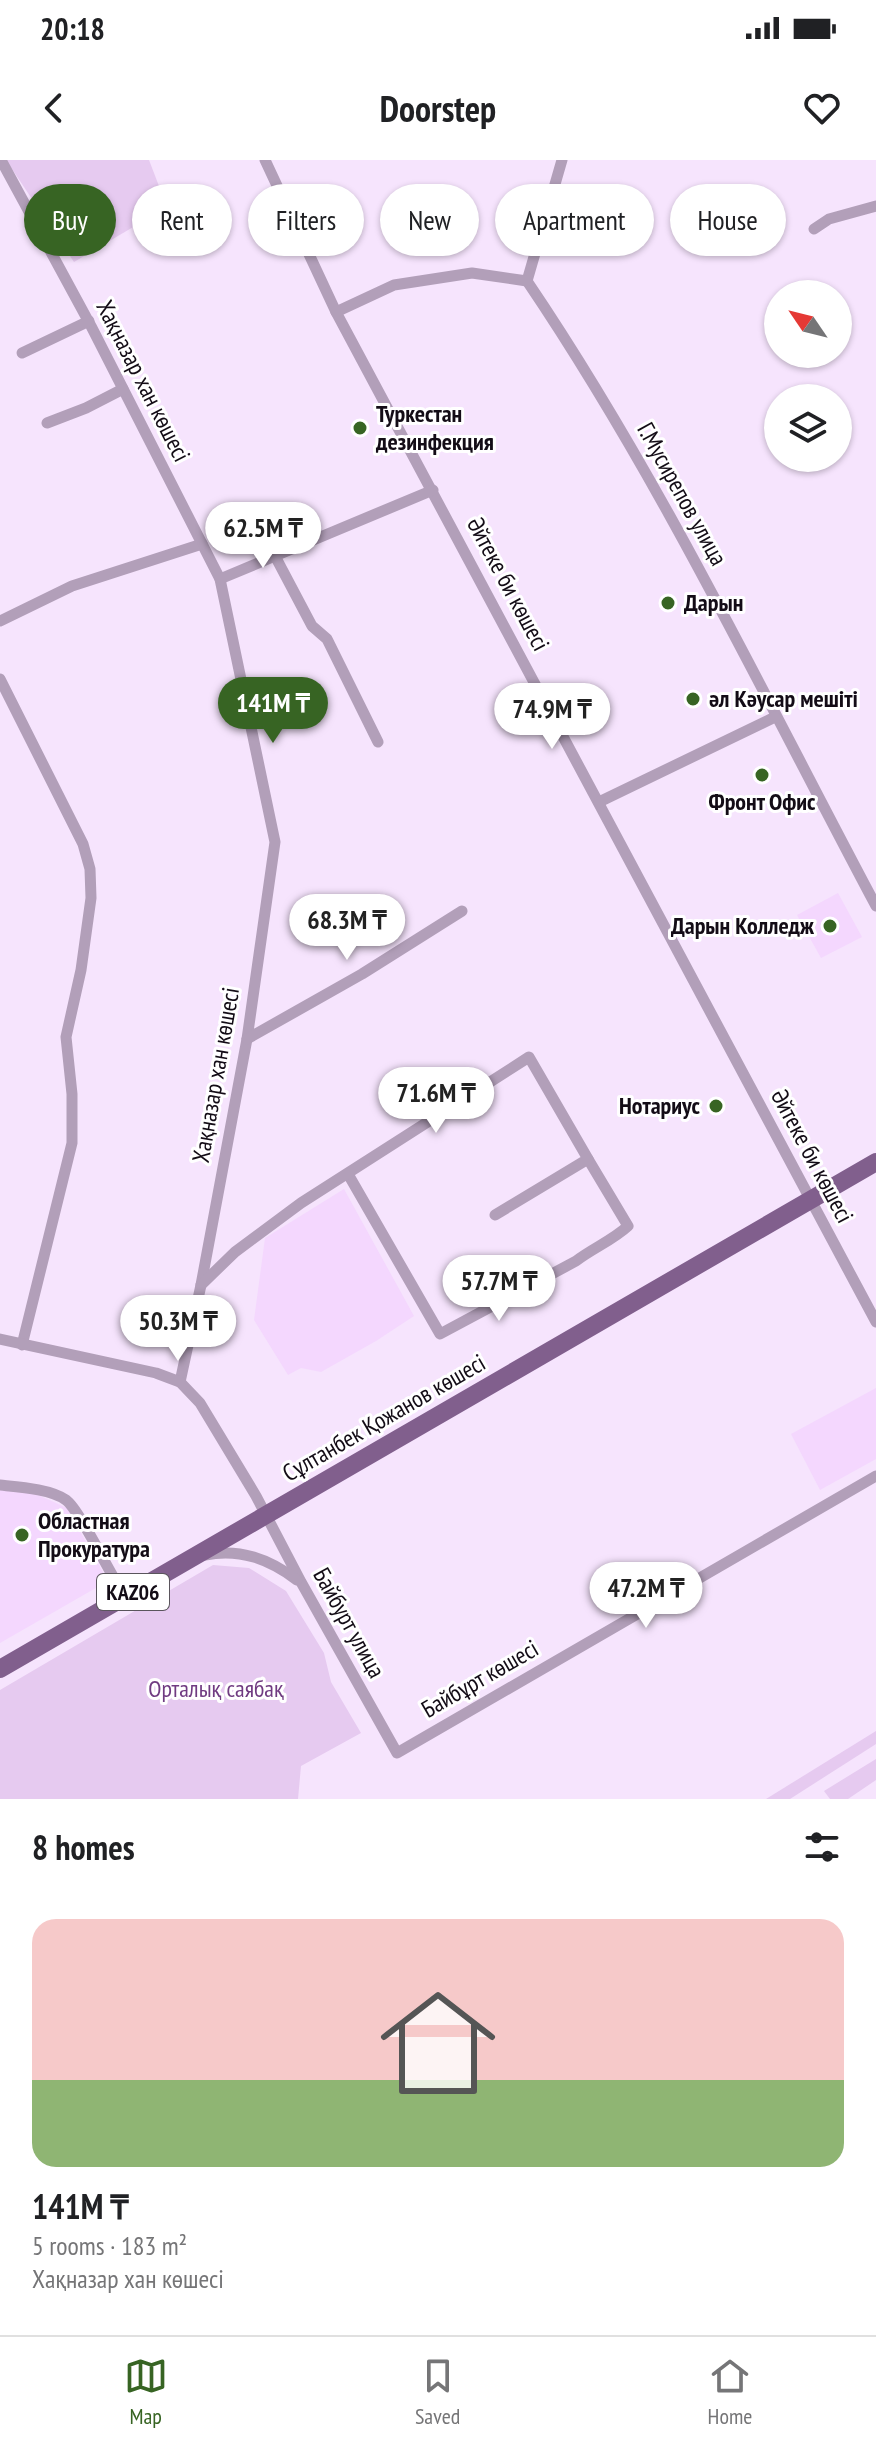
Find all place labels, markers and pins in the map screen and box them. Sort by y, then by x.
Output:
place label: Туркестан дезинфекция [375,398,494,457]
marker: Туркестан дезинфекция [351,419,369,437]
pin: 62.5M ₸ [189,502,337,570]
place label: Дарын [684,587,743,618]
marker: Дарын [659,594,677,612]
pin: 141M ₸ [208,677,338,745]
pin: 74.9M ₸ [478,683,626,751]
place label: әл Кәусар мешіті [709,683,858,714]
marker: әл Кәусар мешіті [684,690,702,708]
marker: Фронт Офис [753,766,771,784]
place label: Фронт Офис [709,786,816,817]
pin: 68.3M ₸ [273,894,421,962]
place label: Дарын Колледж [671,910,815,941]
marker: Дарын Колледж [821,917,839,935]
pin: 71.6M ₸ [362,1067,510,1135]
place label: Нотариус [619,1090,701,1121]
marker: Нотариус [707,1097,725,1115]
pin: 57.7M ₸ [425,1255,573,1323]
pin: 50.3M ₸ [104,1295,252,1363]
place label: Областная Прокуратура [38,1505,150,1564]
marker: Областная Прокуратура [13,1526,31,1544]
pin: 47.2M ₸ [572,1562,720,1630]

